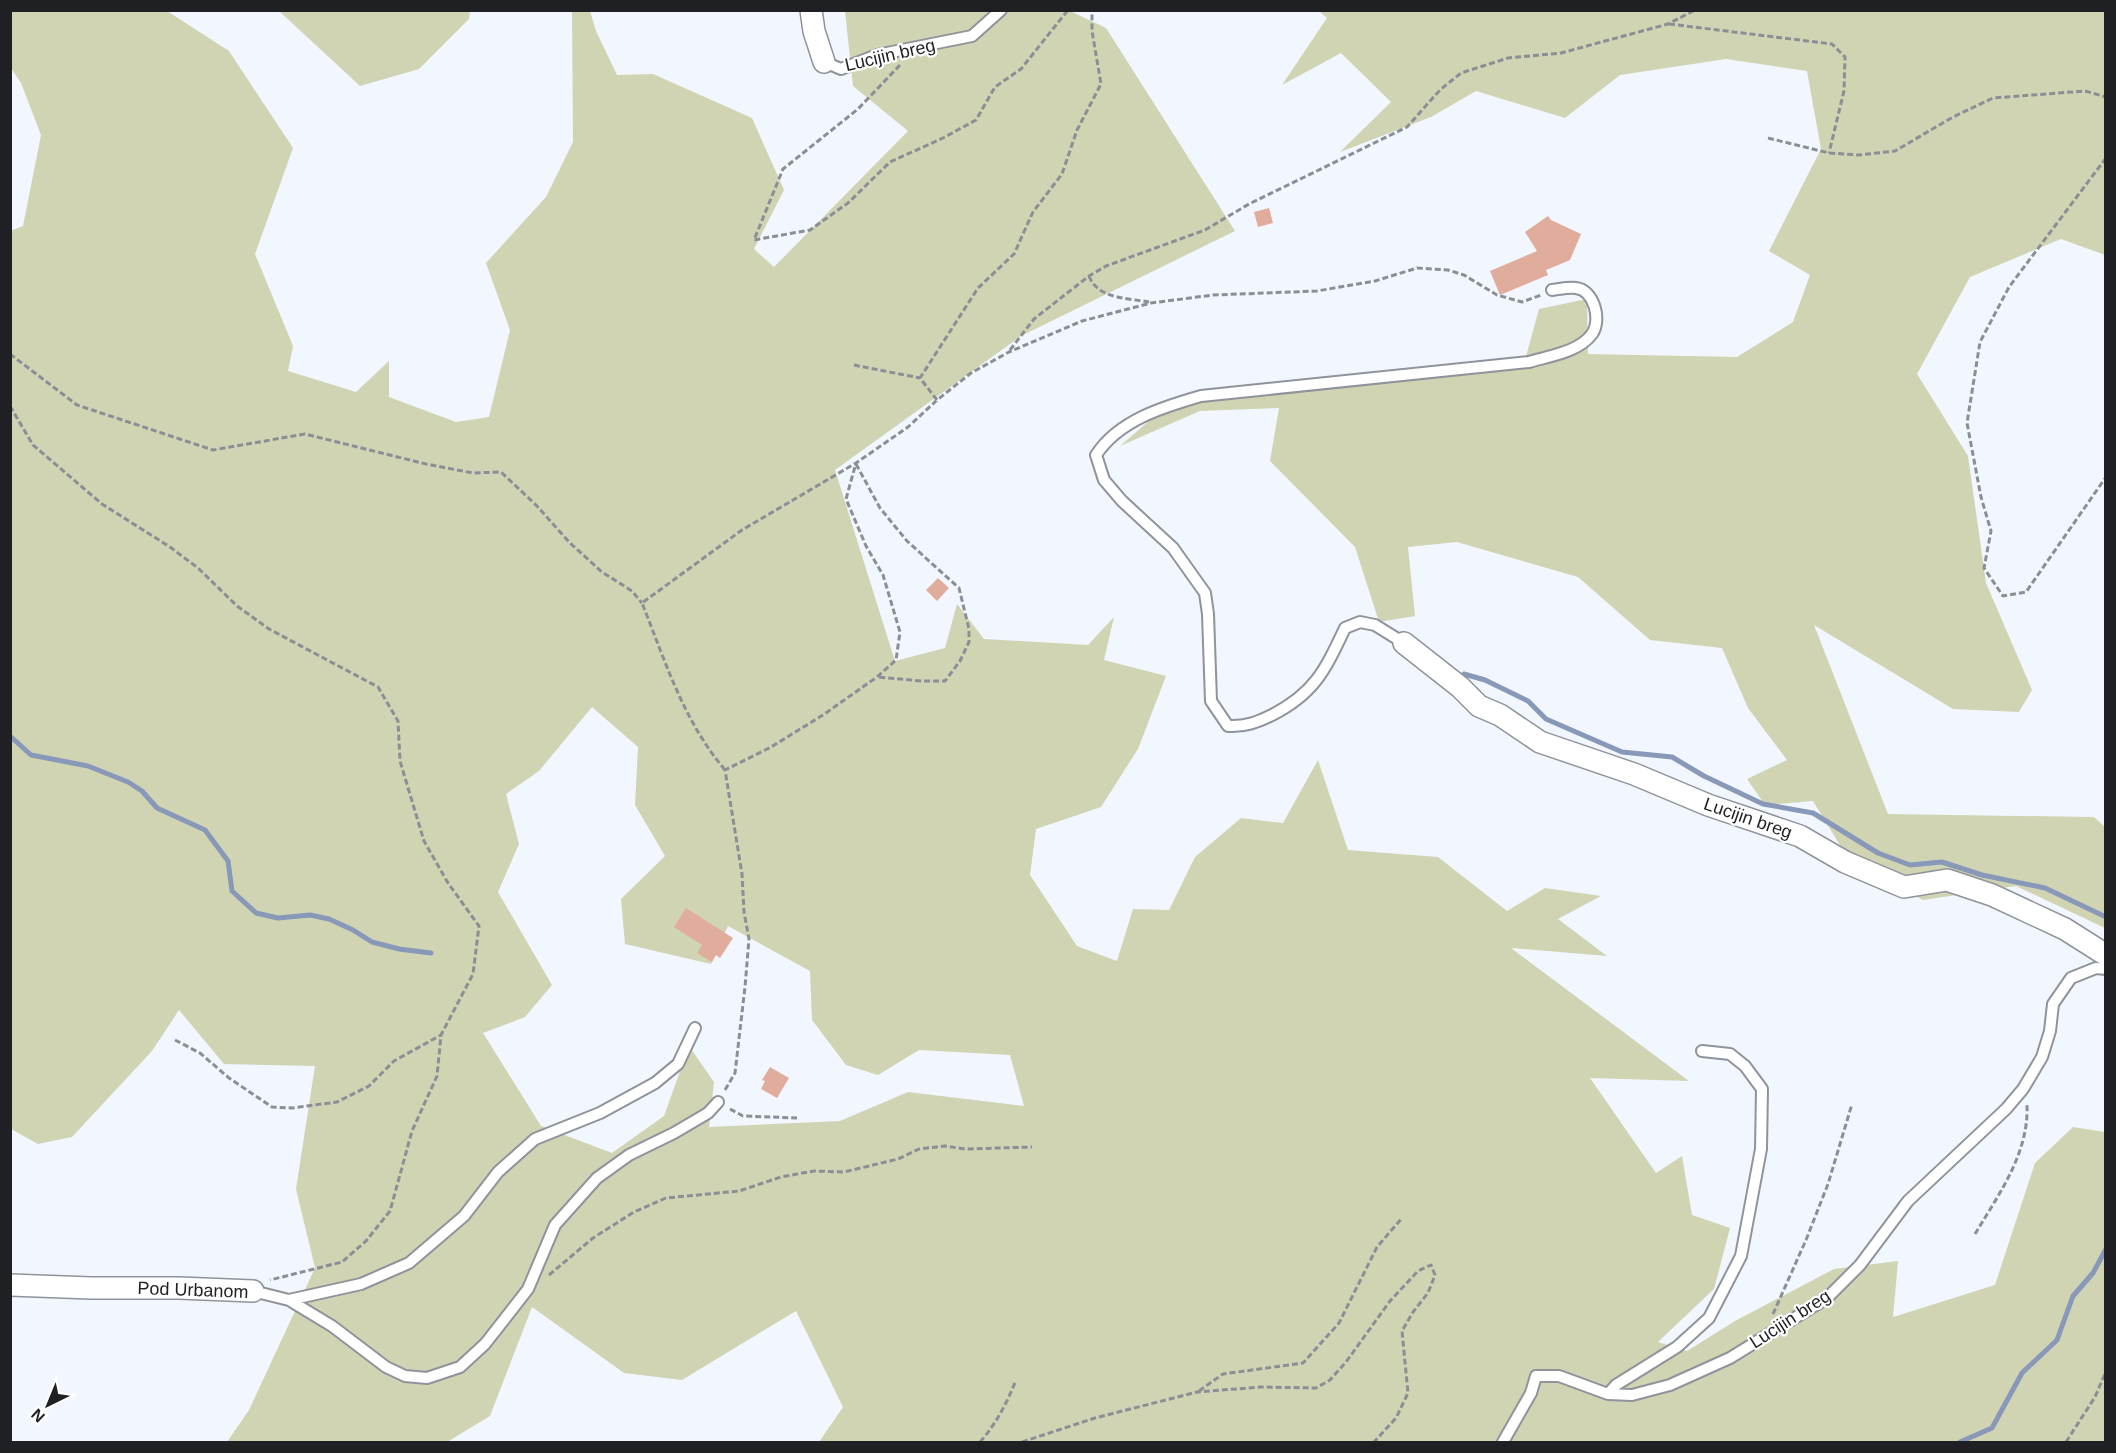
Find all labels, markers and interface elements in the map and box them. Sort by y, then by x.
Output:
street label: Lucijin breg [843,35,937,75]
street label: Lucijin breg [1701,794,1795,842]
street label: Pod Urbanom [137,1278,249,1302]
street label: Lucijin breg [1746,1286,1834,1352]
north arrow [18,1375,78,1435]
text: N [28,1405,48,1426]

